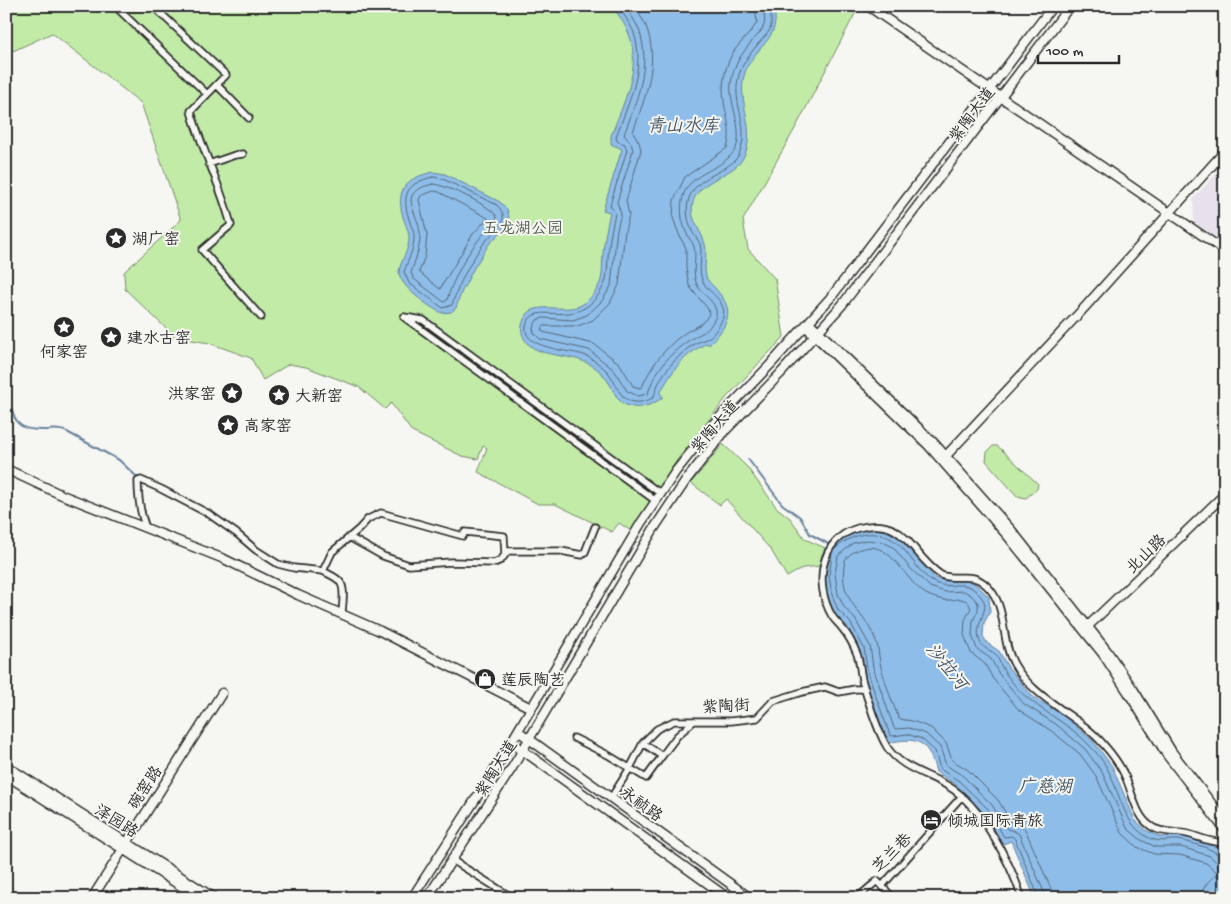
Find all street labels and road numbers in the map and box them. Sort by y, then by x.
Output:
street label: 紫陶大道 [945,84,1001,147]
street label: 紫陶大道 [687,397,745,459]
street label: 北山路 [1122,531,1171,579]
street label: 紫陶街 [702,696,751,719]
street label: 紫陶大道 [471,737,523,802]
street label: 碗窑路 [124,763,168,814]
street label: 永祯路 [615,782,666,828]
street label: 泽园路 [90,800,142,844]
street label: 芝兰巷 [868,829,917,878]

